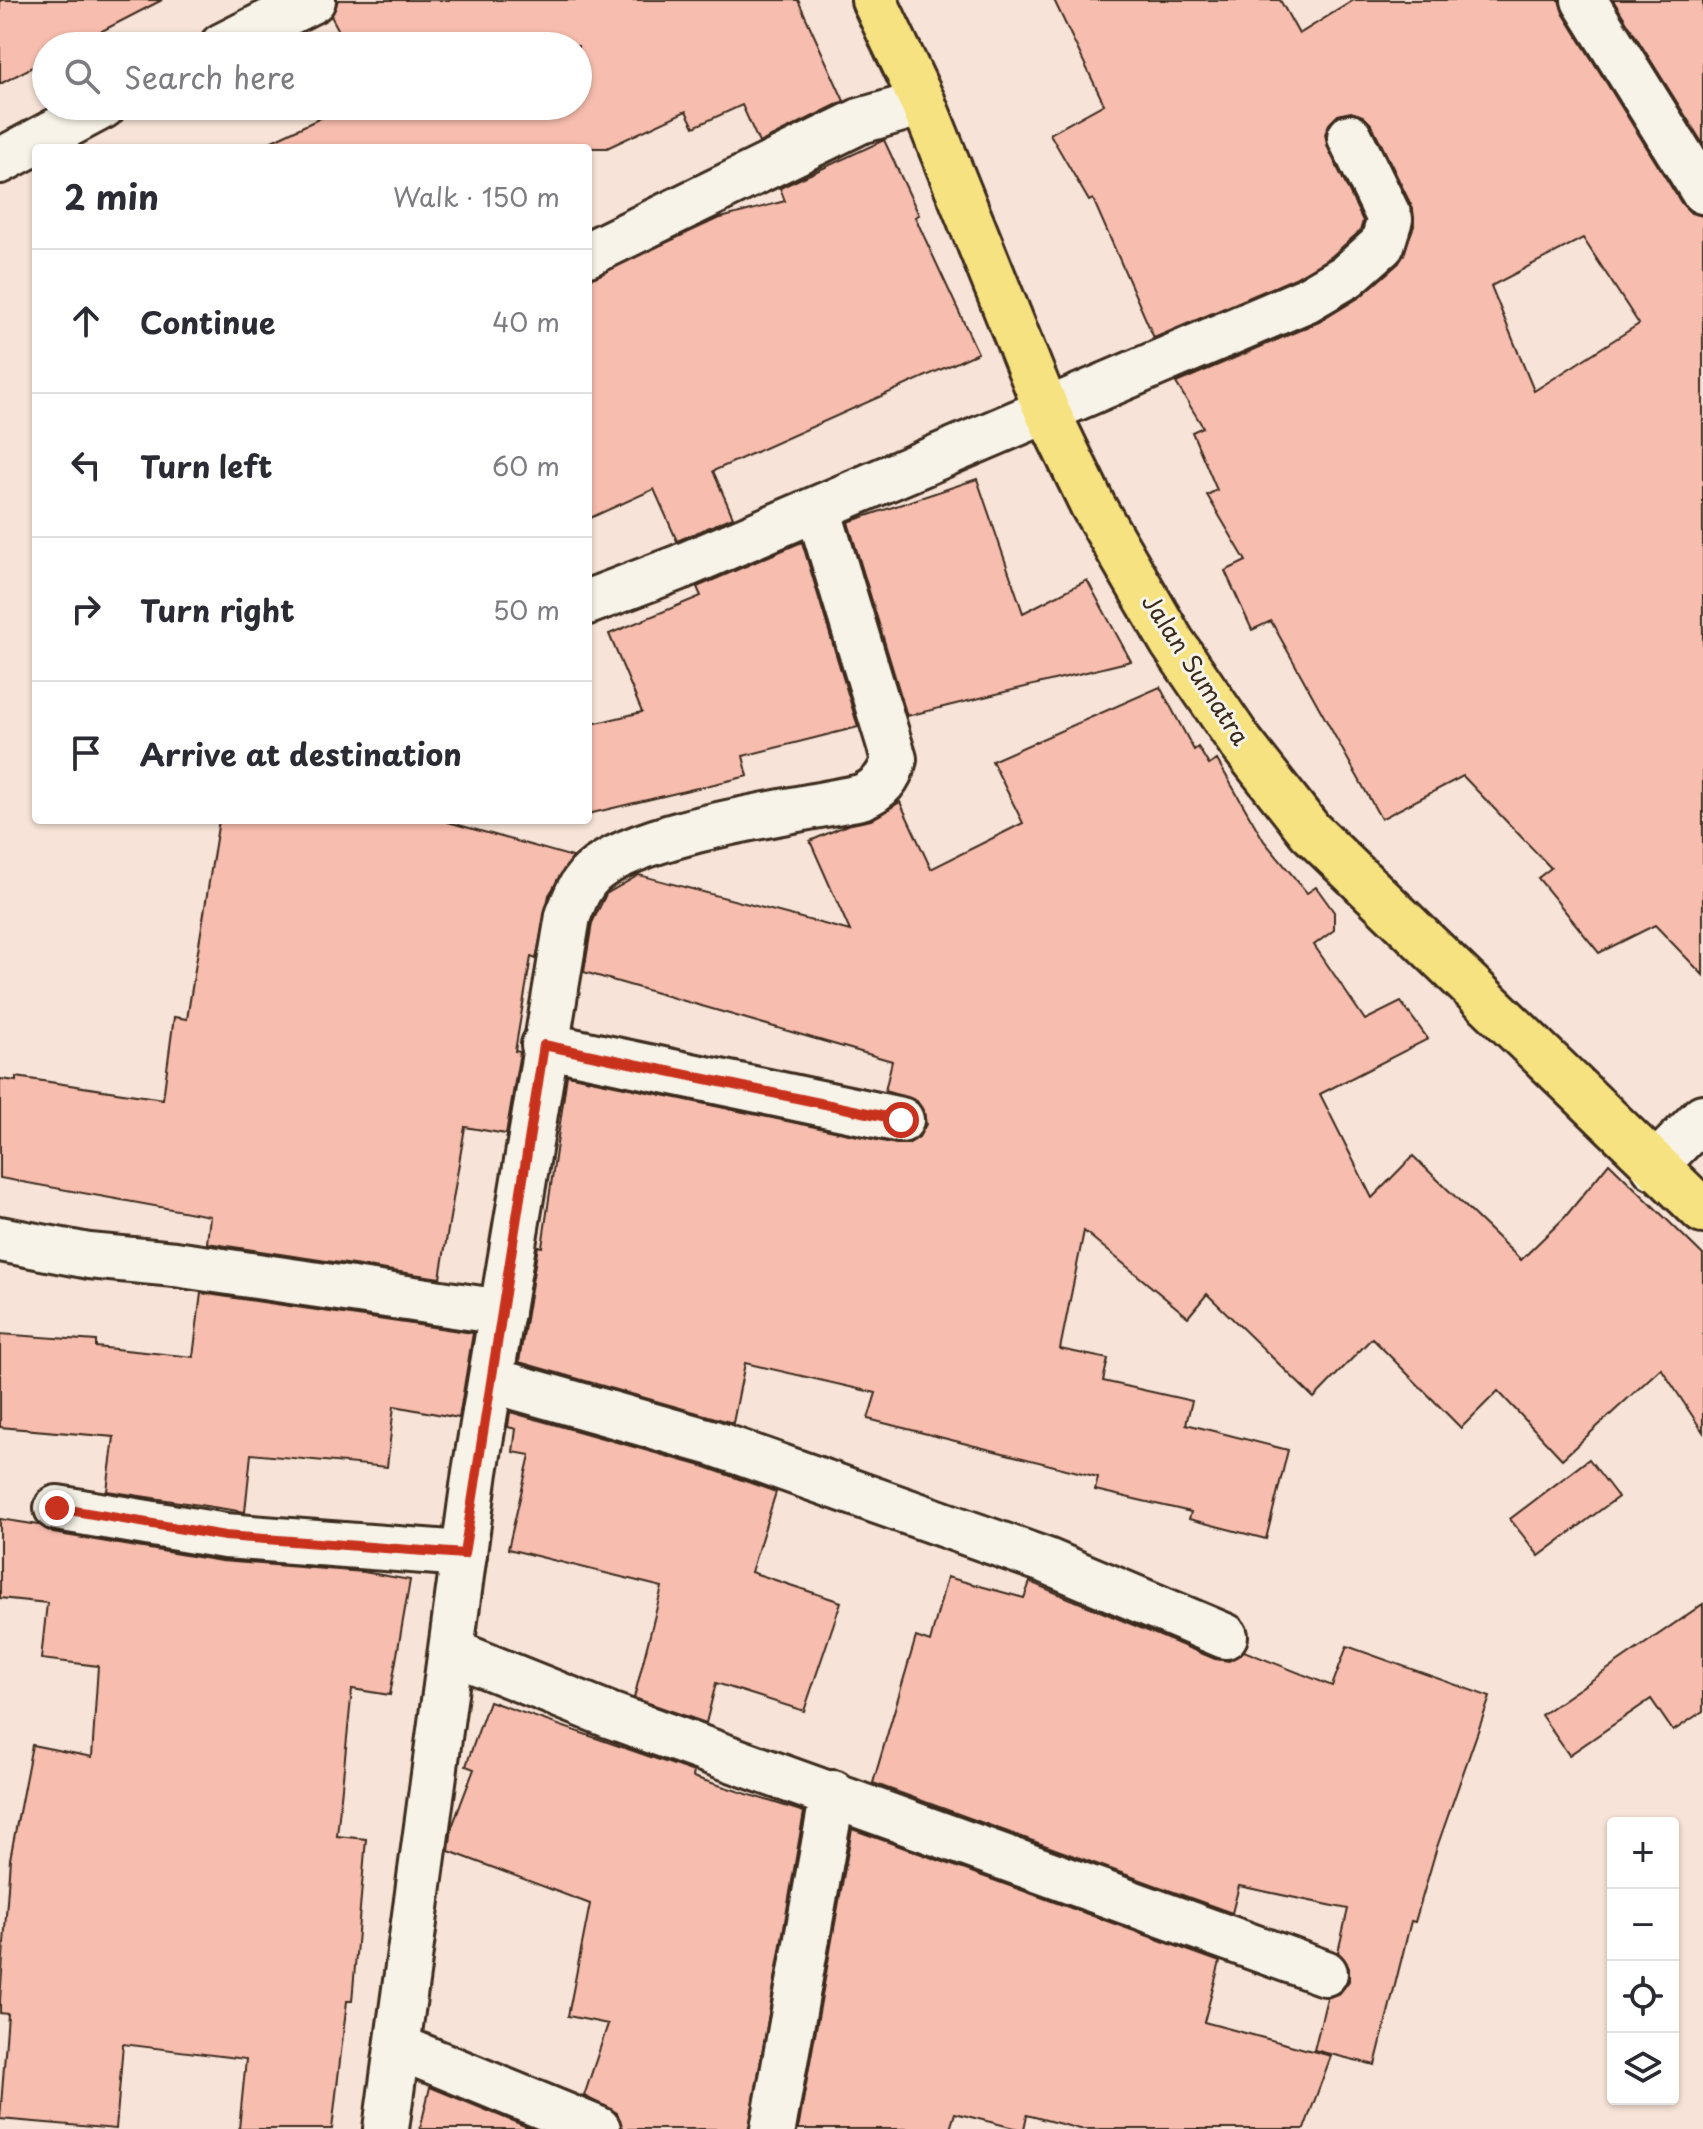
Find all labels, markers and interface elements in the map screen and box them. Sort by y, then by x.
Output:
search box [32,32,592,120]
icon: search [60,54,104,98]
text: Search here [124,54,296,99]
text: 2 min [64,170,159,222]
text: Walk · 150 m [393,177,560,216]
icon: ahead [64,299,108,343]
text: Continue [140,299,275,344]
text: 40 m [492,302,560,341]
icon: left [64,443,108,487]
text: Turn left [140,443,272,488]
text: 60 m [492,446,560,485]
street label: Jalan Sumatra [1134,586,1259,752]
icon: right [64,587,108,631]
text: Turn right [140,587,295,632]
text: 50 m [493,590,560,629]
icon: arrive [64,731,108,775]
text: Arrive at destination [140,731,462,776]
route start [883,1102,919,1138]
route end [39,1490,75,1526]
map controls [1607,1817,1679,2105]
button: + [1607,1817,1679,1889]
button: − [1607,1889,1679,1961]
button: locate [1607,1961,1679,2033]
button: layers [1607,2033,1679,2105]

